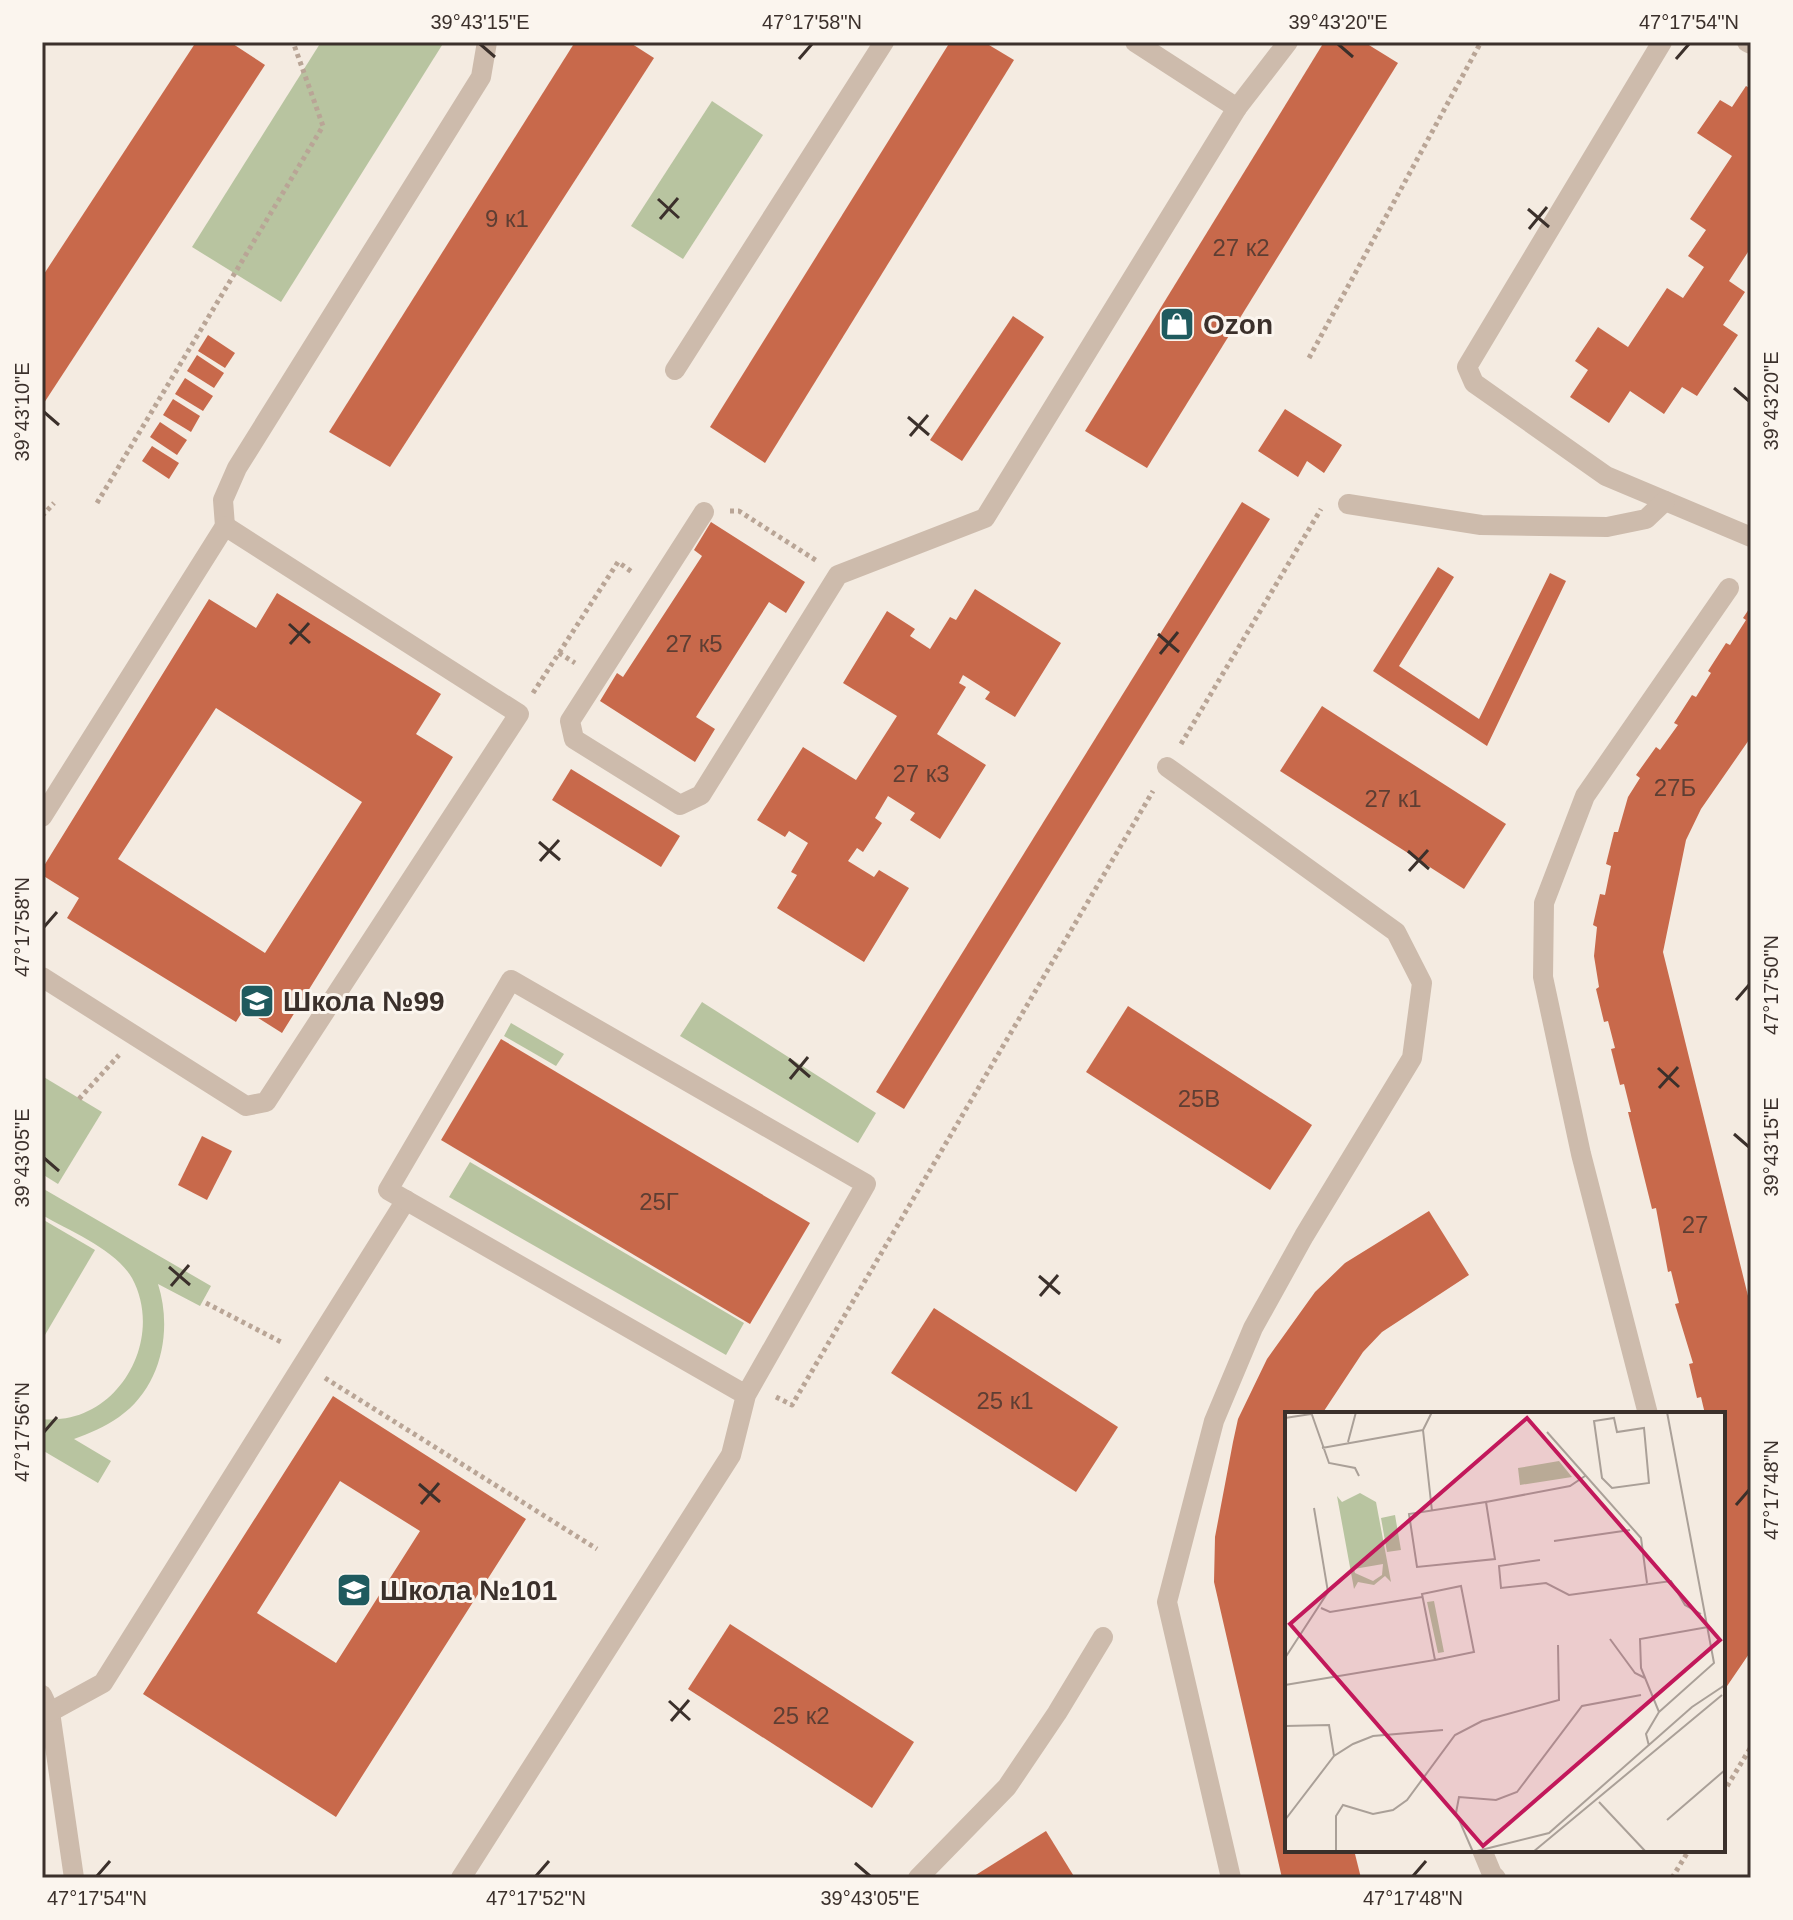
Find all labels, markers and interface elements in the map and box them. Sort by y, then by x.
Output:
text: 39°43'15"E [431,11,530,33]
text: 47°17'58"N [762,11,862,33]
text: 39°43'20"E [1289,11,1388,33]
text: 47°17'54"N [1639,11,1739,33]
house number: 9 к1 [485,205,529,232]
house number: 27 к2 [1212,234,1270,261]
shop icon: Ozon [1158,305,1196,343]
place label: Ozon [1203,309,1273,340]
text: 39°43'20"E [1760,352,1782,451]
text: 39°43'10"E [11,363,33,462]
house number: 27 к5 [665,630,723,657]
house number: 27 к3 [892,760,950,787]
house number: 27Б [1654,774,1696,801]
house number: 27 к1 [1364,785,1422,812]
text: 47°17'58"N [11,877,33,977]
text: 47°17'50"N [1760,935,1782,1035]
school or university icon: Школа №99 [238,982,276,1020]
place label: Школа №99 [283,986,445,1017]
house number: 25В [1178,1085,1220,1112]
text: 39°43'15"E [1760,1098,1782,1197]
text: 39°43'05"E [11,1109,33,1208]
house number: 25Г [639,1188,679,1215]
house number: 27 [1682,1211,1708,1238]
text: 47°17'56"N [11,1382,33,1482]
house number: 25 к1 [976,1387,1034,1414]
inset map [1285,1412,1725,1852]
text: 47°17'48"N [1760,1440,1782,1540]
school or university icon: Школа №101 [335,1571,373,1609]
place label: Школа №101 [380,1575,557,1606]
house number: 25 к2 [772,1702,830,1729]
text: 47°17'54"N [47,1887,147,1909]
text: 47°17'52"N [486,1887,586,1909]
text: 39°43'05"E [821,1887,920,1909]
text: 47°17'48"N [1363,1887,1463,1909]

